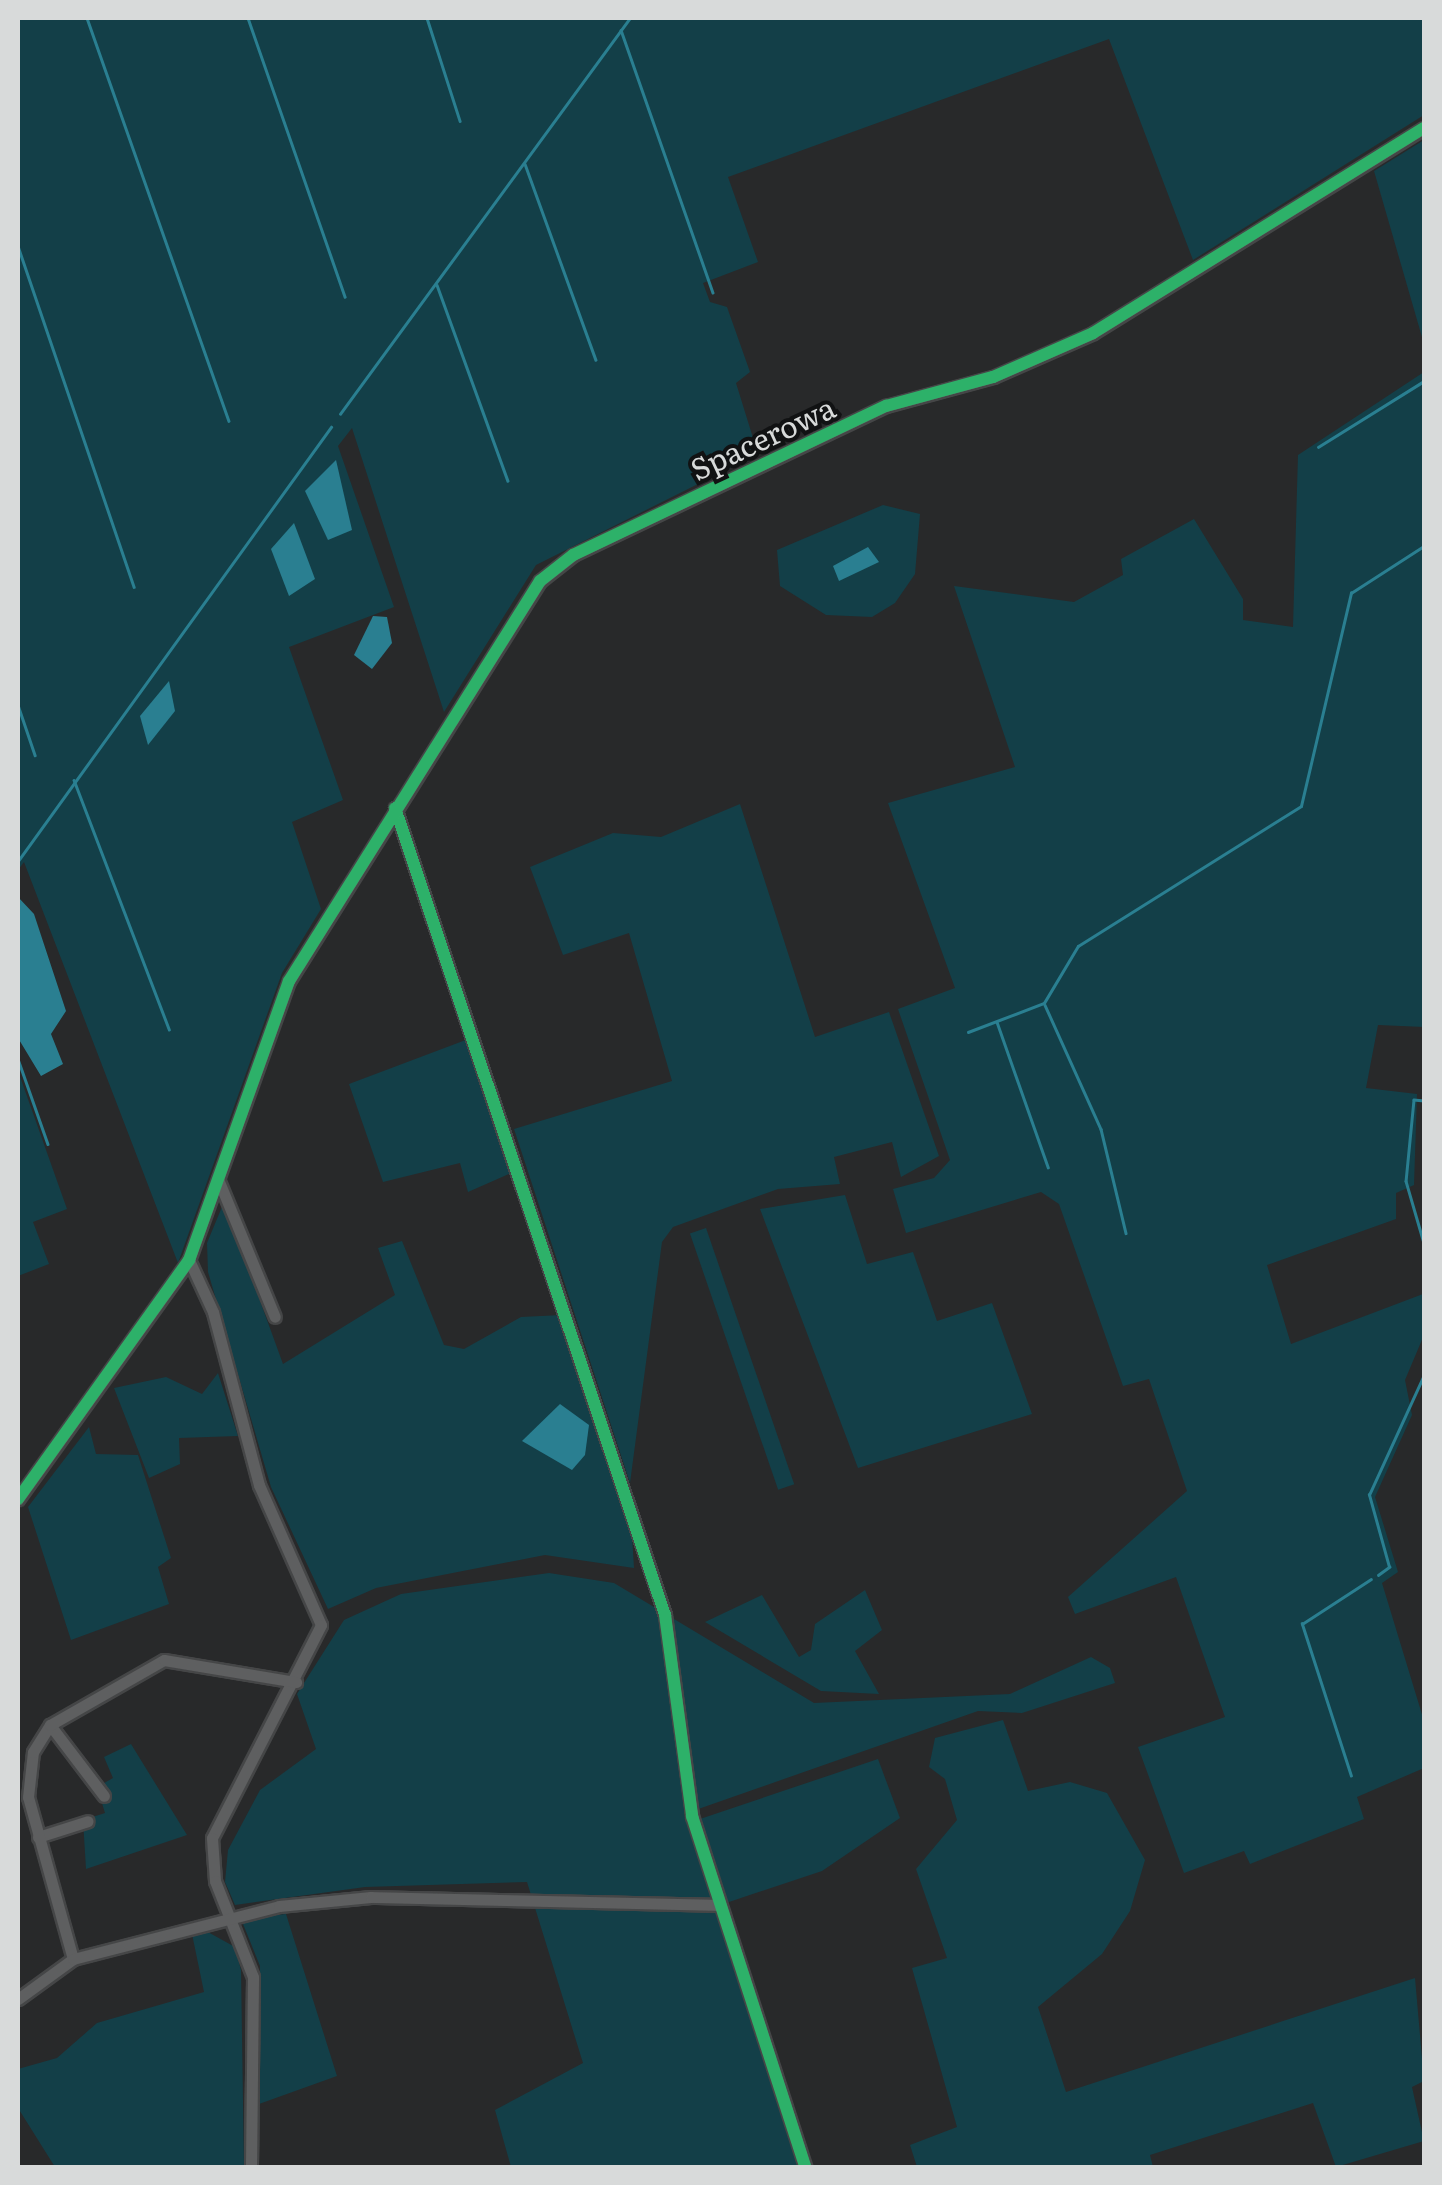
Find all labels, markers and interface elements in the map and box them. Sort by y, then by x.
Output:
street label: Spacerowa [684,388,840,486]

